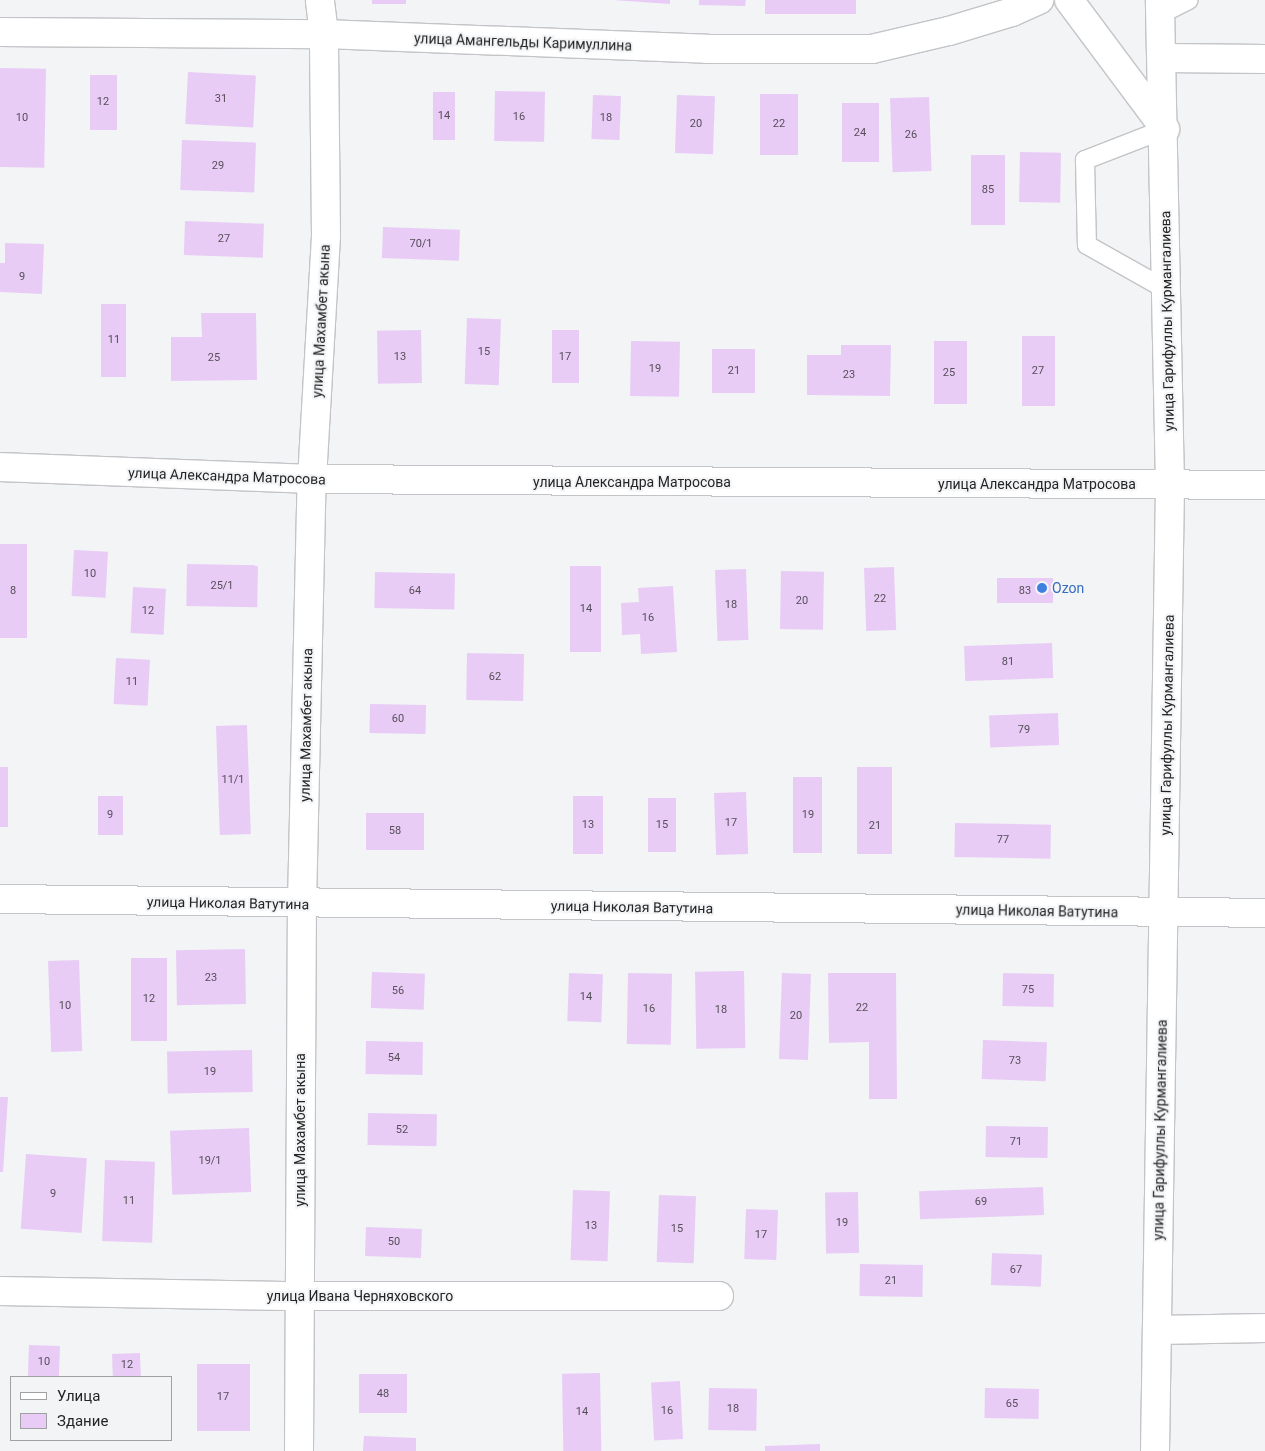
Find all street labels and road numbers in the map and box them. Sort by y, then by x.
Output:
street label: улица Амангельды Каримуллина [414,30,632,54]
street label: улица Гарифуллы Курмангалиева [1157,210,1177,432]
street label: улица Махамбет акына [309,244,333,398]
street label: улица Александра Матросова [128,464,326,488]
street label: улица Александра Матросова [533,474,731,490]
street label: улица Александра Матросова [938,476,1136,492]
street label: улица Гарифуллы Курмангалиева [1157,614,1177,836]
street label: улица Махамбет акына [296,648,316,802]
street label: улица Николая Ватутина [147,893,309,913]
street label: улица Николая Ватутина [551,897,713,917]
street label: улица Николая Ватутина [956,901,1118,921]
street label: улица Гарифуллы Курмангалиева [1150,1019,1170,1241]
street label: улица Махамбет акына [292,1053,308,1207]
street label: улица Ивана Черняховского [267,1288,453,1304]

